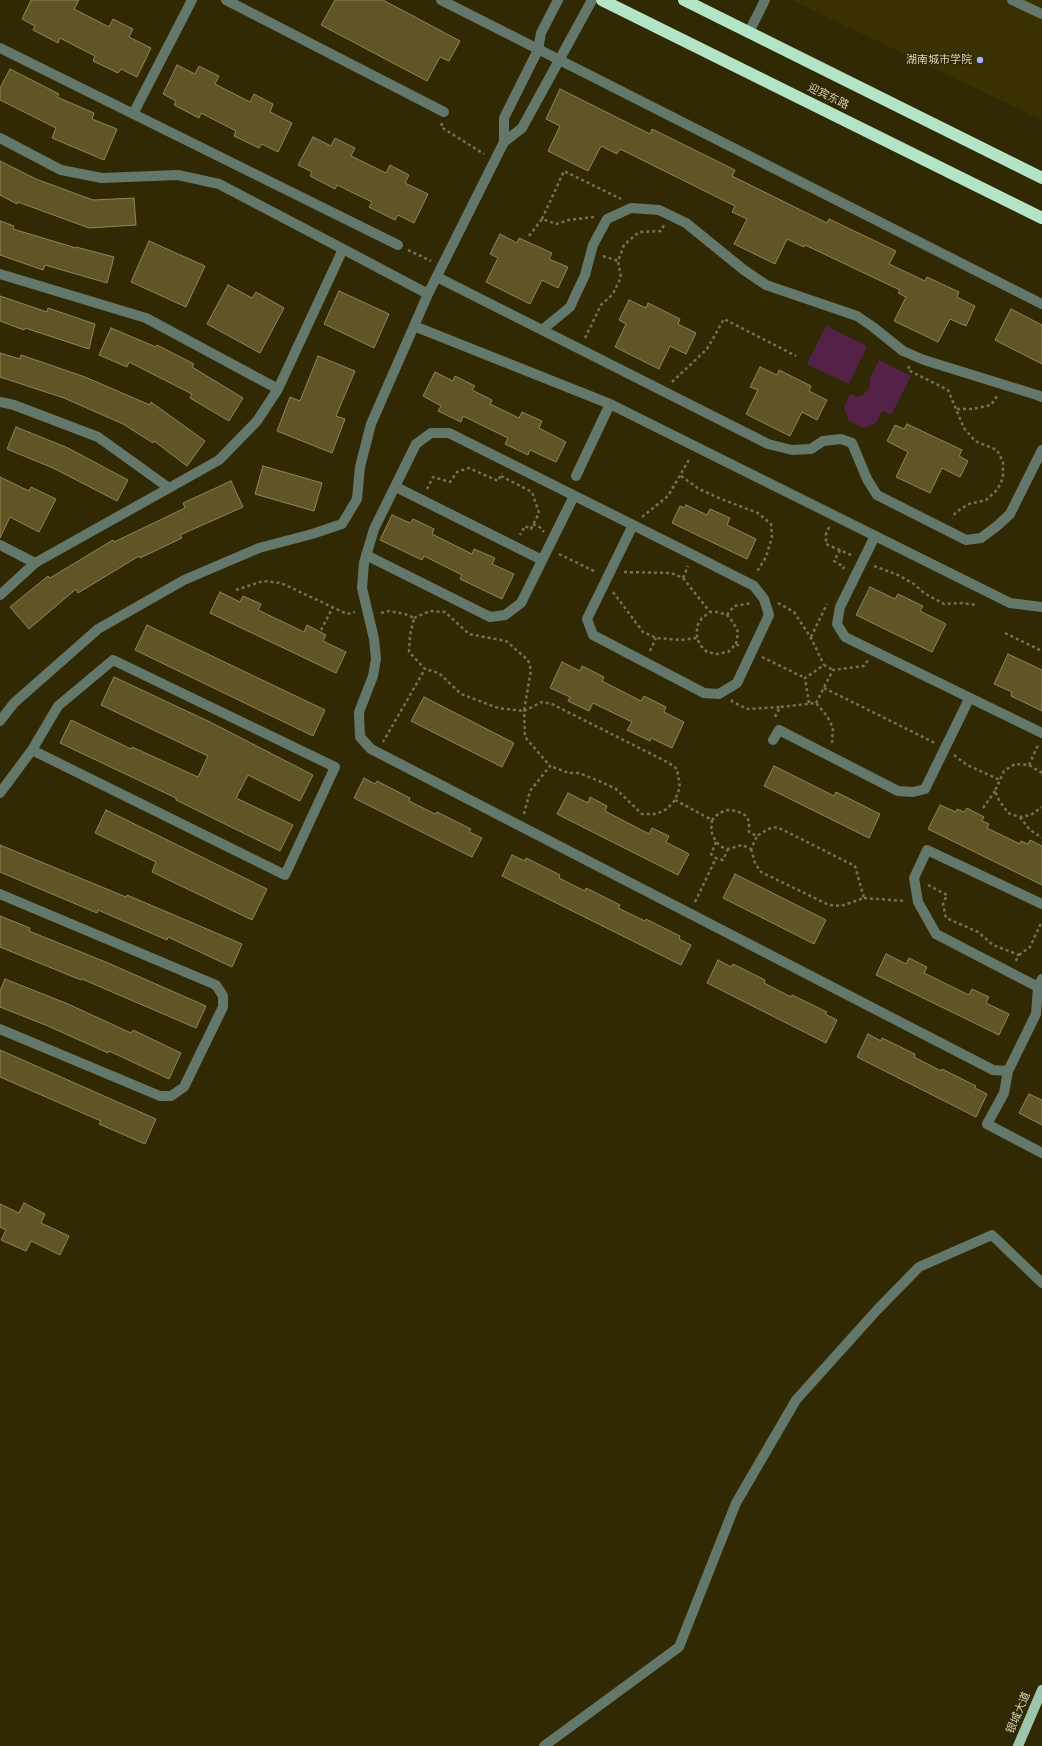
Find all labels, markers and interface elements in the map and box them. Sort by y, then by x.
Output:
place label: 湖南城市学院 [906,53,972,67]
marker: 湖南城市学院 [975,55,985,65]
street label: 迎宾东路 [805,81,851,113]
street label: 银城大道 [1004,1690,1034,1736]

